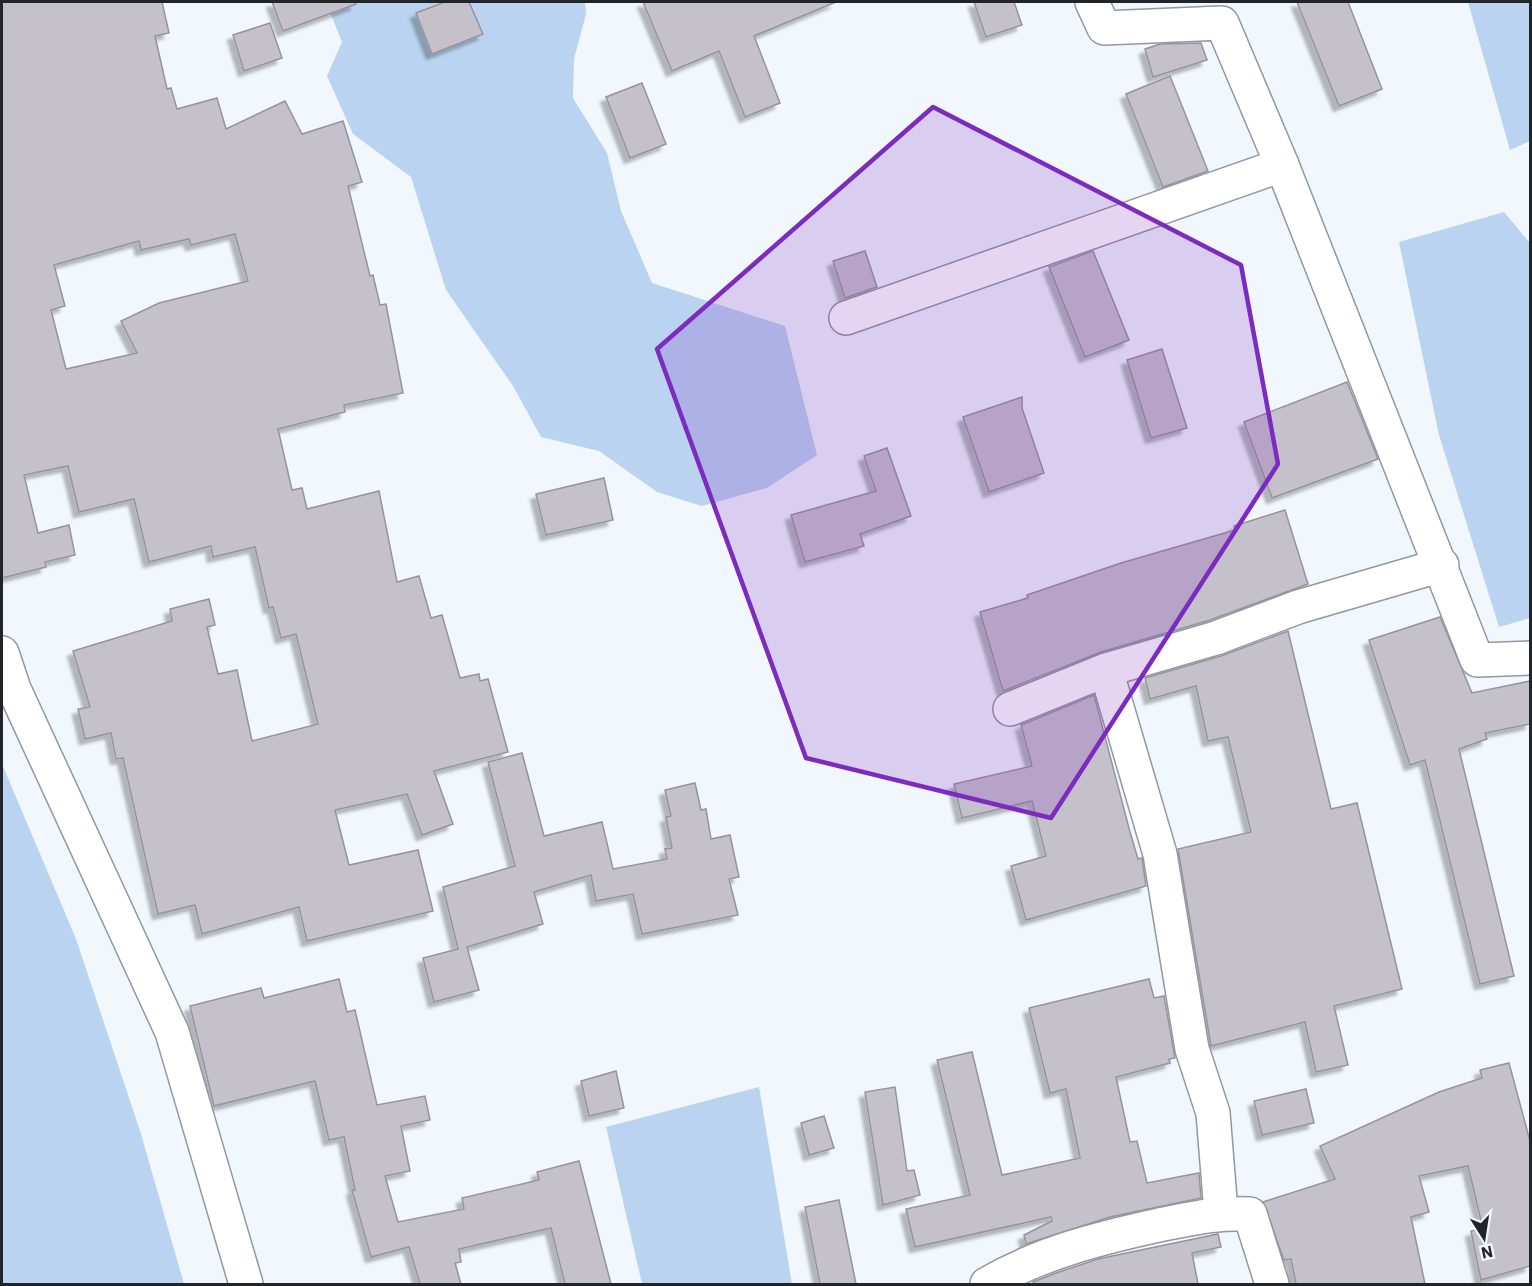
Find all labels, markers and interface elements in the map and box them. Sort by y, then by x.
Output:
north arrow [1454,1208,1514,1268]
text: N [1479,1242,1495,1264]

